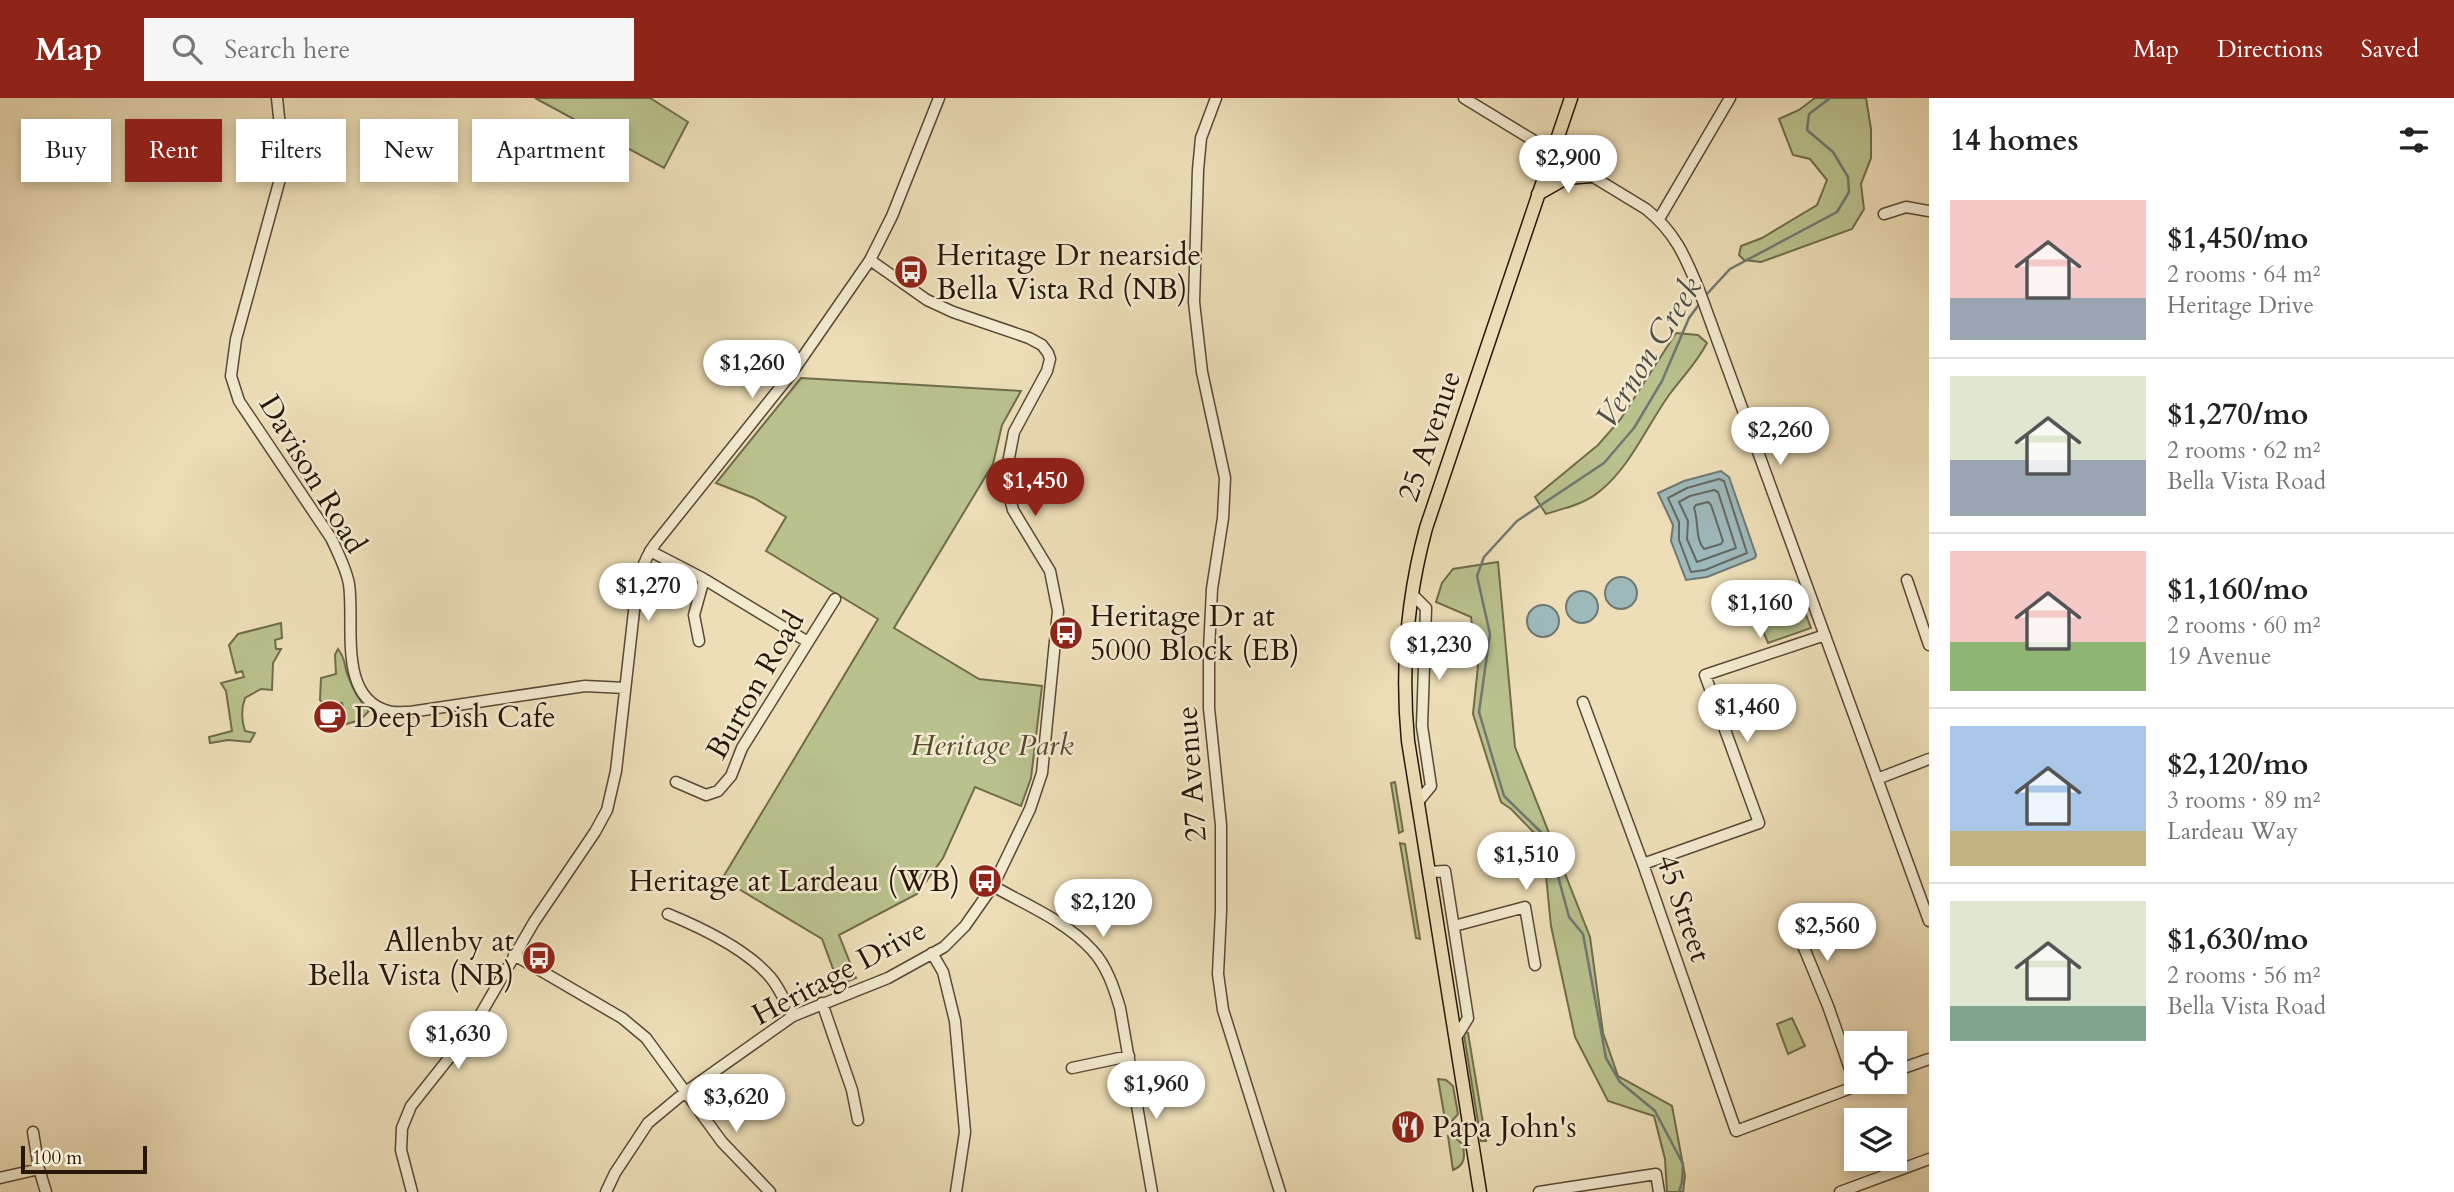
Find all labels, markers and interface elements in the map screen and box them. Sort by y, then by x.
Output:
search box [144,18,634,81]
text: Map [35,27,102,72]
icon: search [168,30,206,68]
text: Search here [224,32,350,67]
text: Map [2133,33,2179,66]
text: Directions [2217,33,2323,66]
text: Saved [2361,33,2419,66]
chip: Buy [21,119,111,182]
chip: Rent [125,119,222,182]
chip: Filters [236,119,346,182]
chip: New [360,119,458,182]
chip: Apartment [472,119,629,182]
text: 14 homes [1950,120,2079,161]
icon: filters [2395,121,2433,159]
pin: $2,900 [1511,136,1625,195]
text: $2,900 [1535,142,1601,173]
text: $1,450/mo [2167,218,2308,259]
icon: home [2006,228,2090,312]
place label: Heritage Dr nearside Bella Vista Rd (NB) [936,235,1201,310]
bus stop icon: Heritage Dr nearside Bella Vista Rd (NB) [892,253,930,291]
text: 2 rooms · 64 m² [2167,259,2320,290]
water label: Vernon Creek [1585,268,1713,437]
text: Heritage Drive [2167,290,2314,321]
pin: $1,260 [695,341,809,400]
text: $1,260 [719,347,785,378]
street label: 25 Avenue [1388,365,1471,507]
street label: Davison Road [249,387,376,561]
text: $1,270/mo [2167,394,2308,435]
icon: home [2006,404,2090,488]
pin: $2,260 [1723,408,1837,467]
text: $2,260 [1747,414,1813,445]
text: 2 rooms · 62 m² [2167,435,2320,466]
pin: $1,450 [978,458,1092,518]
text: $1,450 [1002,465,1068,496]
text: Bella Vista Road [2167,466,2326,497]
pin: $1,270 [591,564,705,623]
text: $1,160/mo [2167,569,2308,610]
text: $1,270 [615,570,681,601]
icon: home [2006,579,2090,663]
pin: $1,160 [1703,580,1817,640]
text: $1,160 [1727,587,1793,618]
place label: Heritage Dr at 5000 Block (EB) [1090,596,1300,671]
street label: Burton Road [697,604,814,767]
text: 2 rooms · 60 m² [2167,610,2320,641]
bus stop icon: Heritage Dr at 5000 Block (EB) [1047,614,1085,652]
pin: $1,230 [1382,622,1496,682]
text: $1,230 [1406,629,1472,660]
text: 19 Avenue [2167,641,2271,672]
pin: $1,460 [1690,684,1804,744]
text: $1,460 [1714,691,1780,722]
place label: Deep Dish Cafe [354,697,556,738]
cafe icon: Deep Dish Cafe [311,698,349,736]
street label: 27 Avenue [1166,705,1217,843]
park label: Heritage Park [910,725,1074,766]
text: $2,120/mo [2167,744,2308,785]
icon: home [2006,754,2090,838]
text: 3 rooms · 89 m² [2167,785,2320,816]
text: Lardeau Way [2167,816,2298,847]
pin: $1,510 [1469,832,1583,892]
text: $1,510 [1493,839,1559,870]
street label: 45 Street [1646,849,1721,968]
place label: Heritage at Lardeau (WB) [629,861,960,902]
bus stop icon: Heritage at Lardeau (WB) [966,862,1004,900]
pin: $2,120 [1046,880,1160,939]
text: $2,120 [1070,886,1136,917]
pin: $2,560 [1770,904,1884,963]
street label: Heritage Drive [745,909,933,1036]
text: $2,560 [1794,910,1860,941]
text: $1,630/mo [2167,919,2308,960]
place label: Allenby at Bella Vista (NB) [308,921,515,996]
icon: home [2006,929,2090,1013]
bus stop icon: Allenby at Bella Vista (NB) [520,939,558,977]
text: 2 rooms · 56 m² [2167,960,2320,991]
text: Bella Vista Road [2167,991,2326,1022]
pin: $1,630 [401,1012,515,1071]
text: $1,630 [425,1018,491,1049]
map controls [1844,1031,1907,1171]
button: locate [1844,1031,1907,1094]
pin: $1,960 [1099,1062,1213,1121]
text: $1,960 [1123,1068,1189,1099]
pin: $3,620 [679,1074,793,1134]
text: $3,620 [703,1081,769,1112]
place label: Papa John's [1432,1107,1576,1148]
restaurant icon: Papa John's [1389,1108,1427,1146]
button: layers [1844,1108,1907,1171]
scale bar [21,1143,147,1175]
text: 100 m [32,1145,82,1171]

